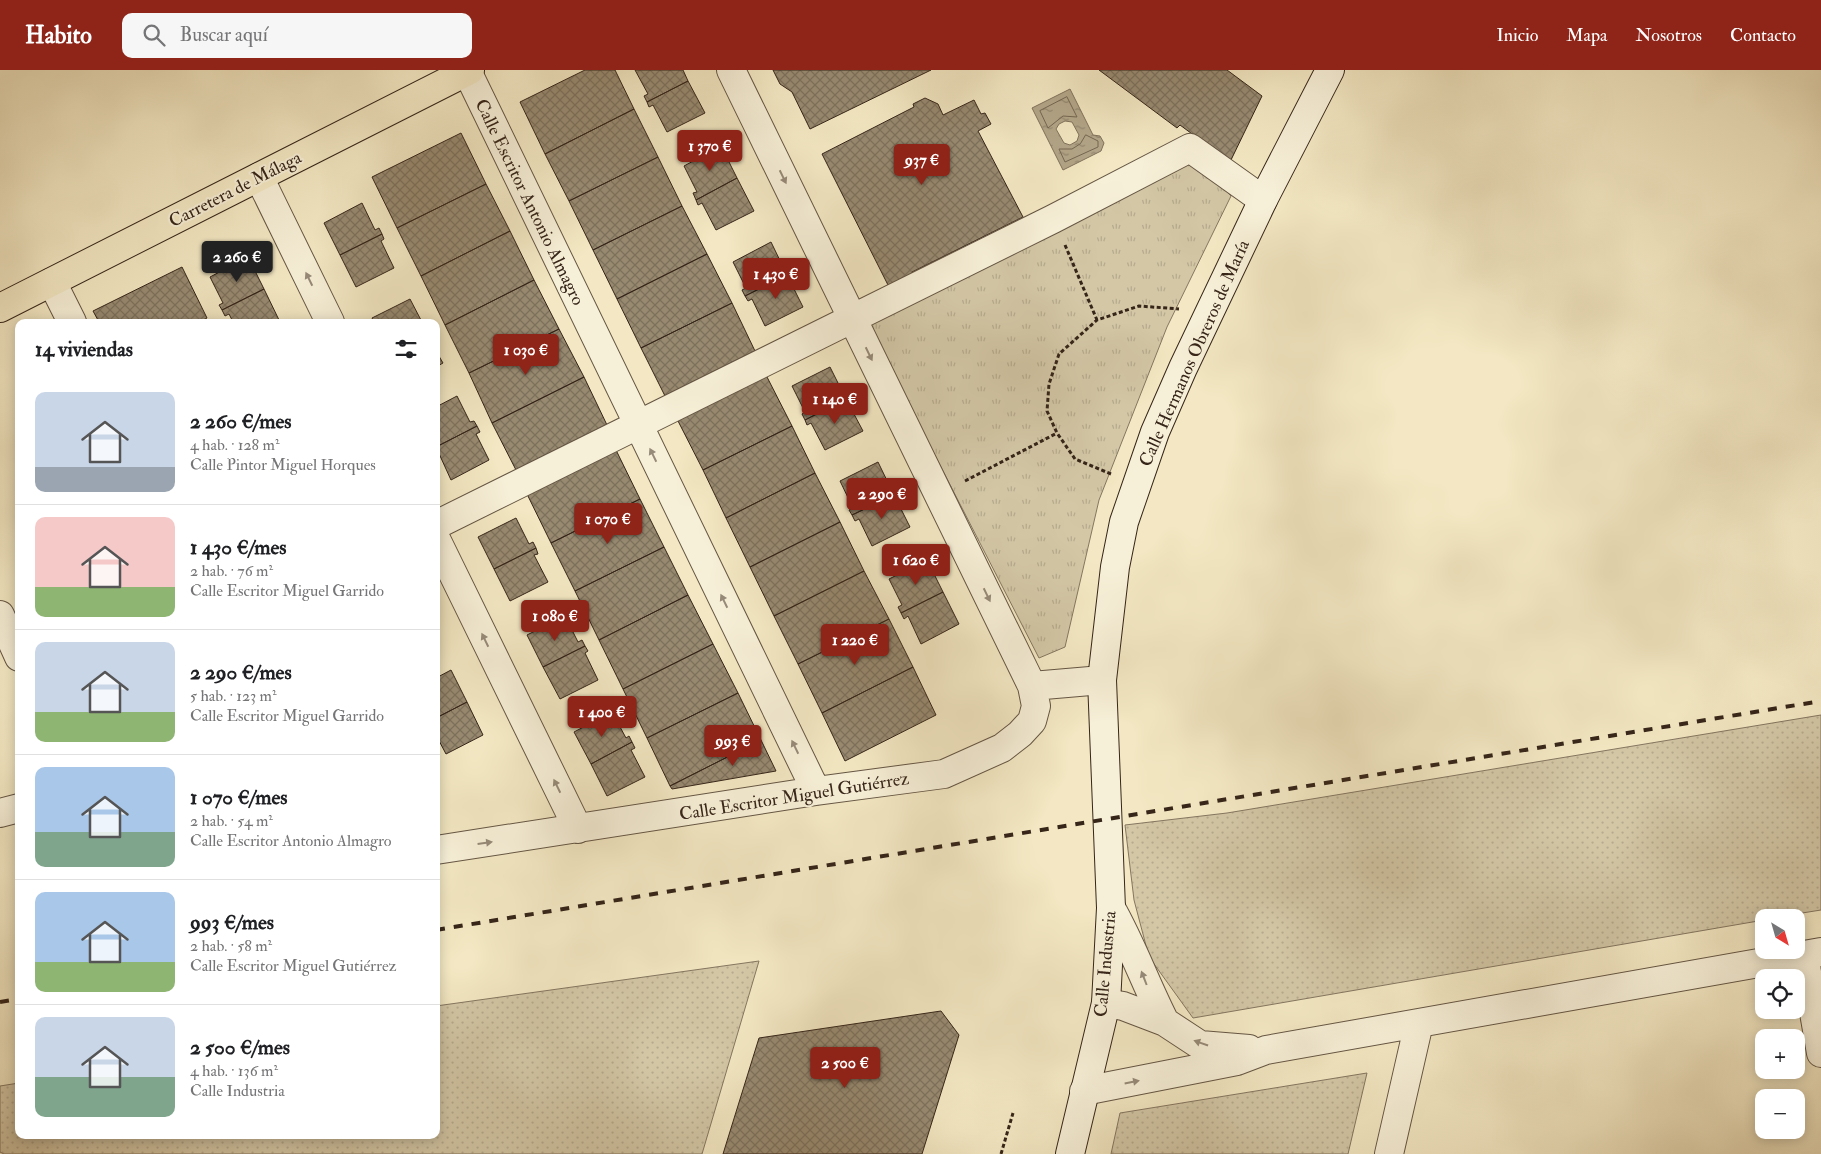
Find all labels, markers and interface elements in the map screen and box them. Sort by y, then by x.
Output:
search box [122,13,472,58]
text: Habito [25,20,92,51]
icon: search [140,21,168,49]
text: Buscar aquí [180,23,268,47]
text: Inicio [1496,24,1538,47]
text: Mapa [1566,24,1608,47]
text: Nosotros [1636,24,1702,47]
text: Contacto [1730,24,1796,47]
street label: Calle Escritor Antonio Almagro [470,95,590,309]
pin: 1 370 € [664,129,756,172]
text: 1 370 € [688,136,732,156]
pin: 937 € [887,144,957,186]
street label: Carretera de Málaga [165,146,306,233]
text: 937 € [905,150,939,170]
one-way arrow [779,170,787,184]
street label: Calle Hermanos Obreros de María [1134,236,1255,470]
pin: 2 260 € [191,240,283,283]
text: 2 260 € [213,247,261,267]
pin: 1 430 € [730,258,822,300]
text: 1 430 € [754,264,798,284]
one-way arrow [305,272,313,286]
pin: 1 030 € [480,334,572,376]
icon: filters [392,335,420,363]
text: 14 viviendas [35,336,133,363]
text: 1 030 € [504,340,548,360]
one-way arrow [866,347,874,361]
pin: 1 140 € [789,382,881,425]
text: 1 140 € [813,389,857,409]
text: 2 260 €/mes [190,408,291,435]
icon: home [75,412,135,472]
text: 4 hab. · 128 m² [190,435,279,455]
one-way arrow [649,447,657,462]
text: Calle Pintor Miguel Horques [190,455,376,475]
pin: 2 290 € [836,478,928,520]
text: 2 290 € [858,484,906,504]
pin: 1 070 € [562,502,654,545]
text: 1 070 € [585,509,631,529]
text: 1 430 €/mes [190,534,286,561]
icon: home [75,537,135,597]
pin: 1 620 € [870,544,962,586]
text: 1 620 € [893,550,939,570]
text: 2 hab. · 76 m² [190,561,273,581]
text: Calle Escritor Miguel Garrido [190,581,384,601]
one-way arrow [983,588,991,602]
one-way arrow [720,594,728,608]
pin: 1 080 € [509,600,601,642]
text: 1 080 € [532,606,578,626]
pin: 1 220 € [809,624,901,666]
text: 1 220 € [832,630,878,650]
one-way arrow [481,632,490,647]
text: 2 290 €/mes [190,659,292,686]
icon: home [75,662,135,722]
text: 5 hab. · 123 m² [190,686,276,706]
pin: 1 400 € [556,696,648,738]
text: 1 400 € [579,702,625,722]
text: Calle Escritor Miguel Garrido [190,706,384,726]
pin: 993 € [698,724,768,767]
text: 993 € [715,731,751,751]
one-way arrow [790,740,798,754]
street label: Calle Escritor Miguel Gutiérrez [678,767,911,826]
one-way arrow [553,779,561,793]
text: 1 070 €/mes [190,784,287,811]
icon: home [75,787,135,847]
text: 2 hab. · 54 m² [190,811,273,831]
text: Calle Escritor Antonio Almagro [190,831,392,851]
one-way arrow [477,839,493,847]
text: 993 €/mes [190,909,274,936]
street label: Calle Industria [1089,909,1122,1018]
north arrow [1755,909,1805,959]
map controls [1755,909,1805,1139]
icon: home [75,912,135,972]
text: 2 hab. · 58 m² [190,936,272,956]
text: Calle Escritor Miguel Gutiérrez [190,956,396,976]
button: locate [1755,969,1805,1019]
one-way arrow [1139,971,1147,986]
button: + [1755,1029,1805,1079]
text: 2 500 €/mes [190,1034,290,1061]
icon: home [75,1037,135,1097]
one-way arrow [1193,1038,1208,1046]
pin: 2 500 € [799,1046,891,1089]
text: 2 500 € [821,1053,869,1073]
text: 4 hab. · 136 m² [190,1061,278,1081]
one-way arrow [1124,1077,1140,1085]
text: Calle Industria [190,1081,285,1101]
button: − [1755,1089,1805,1139]

